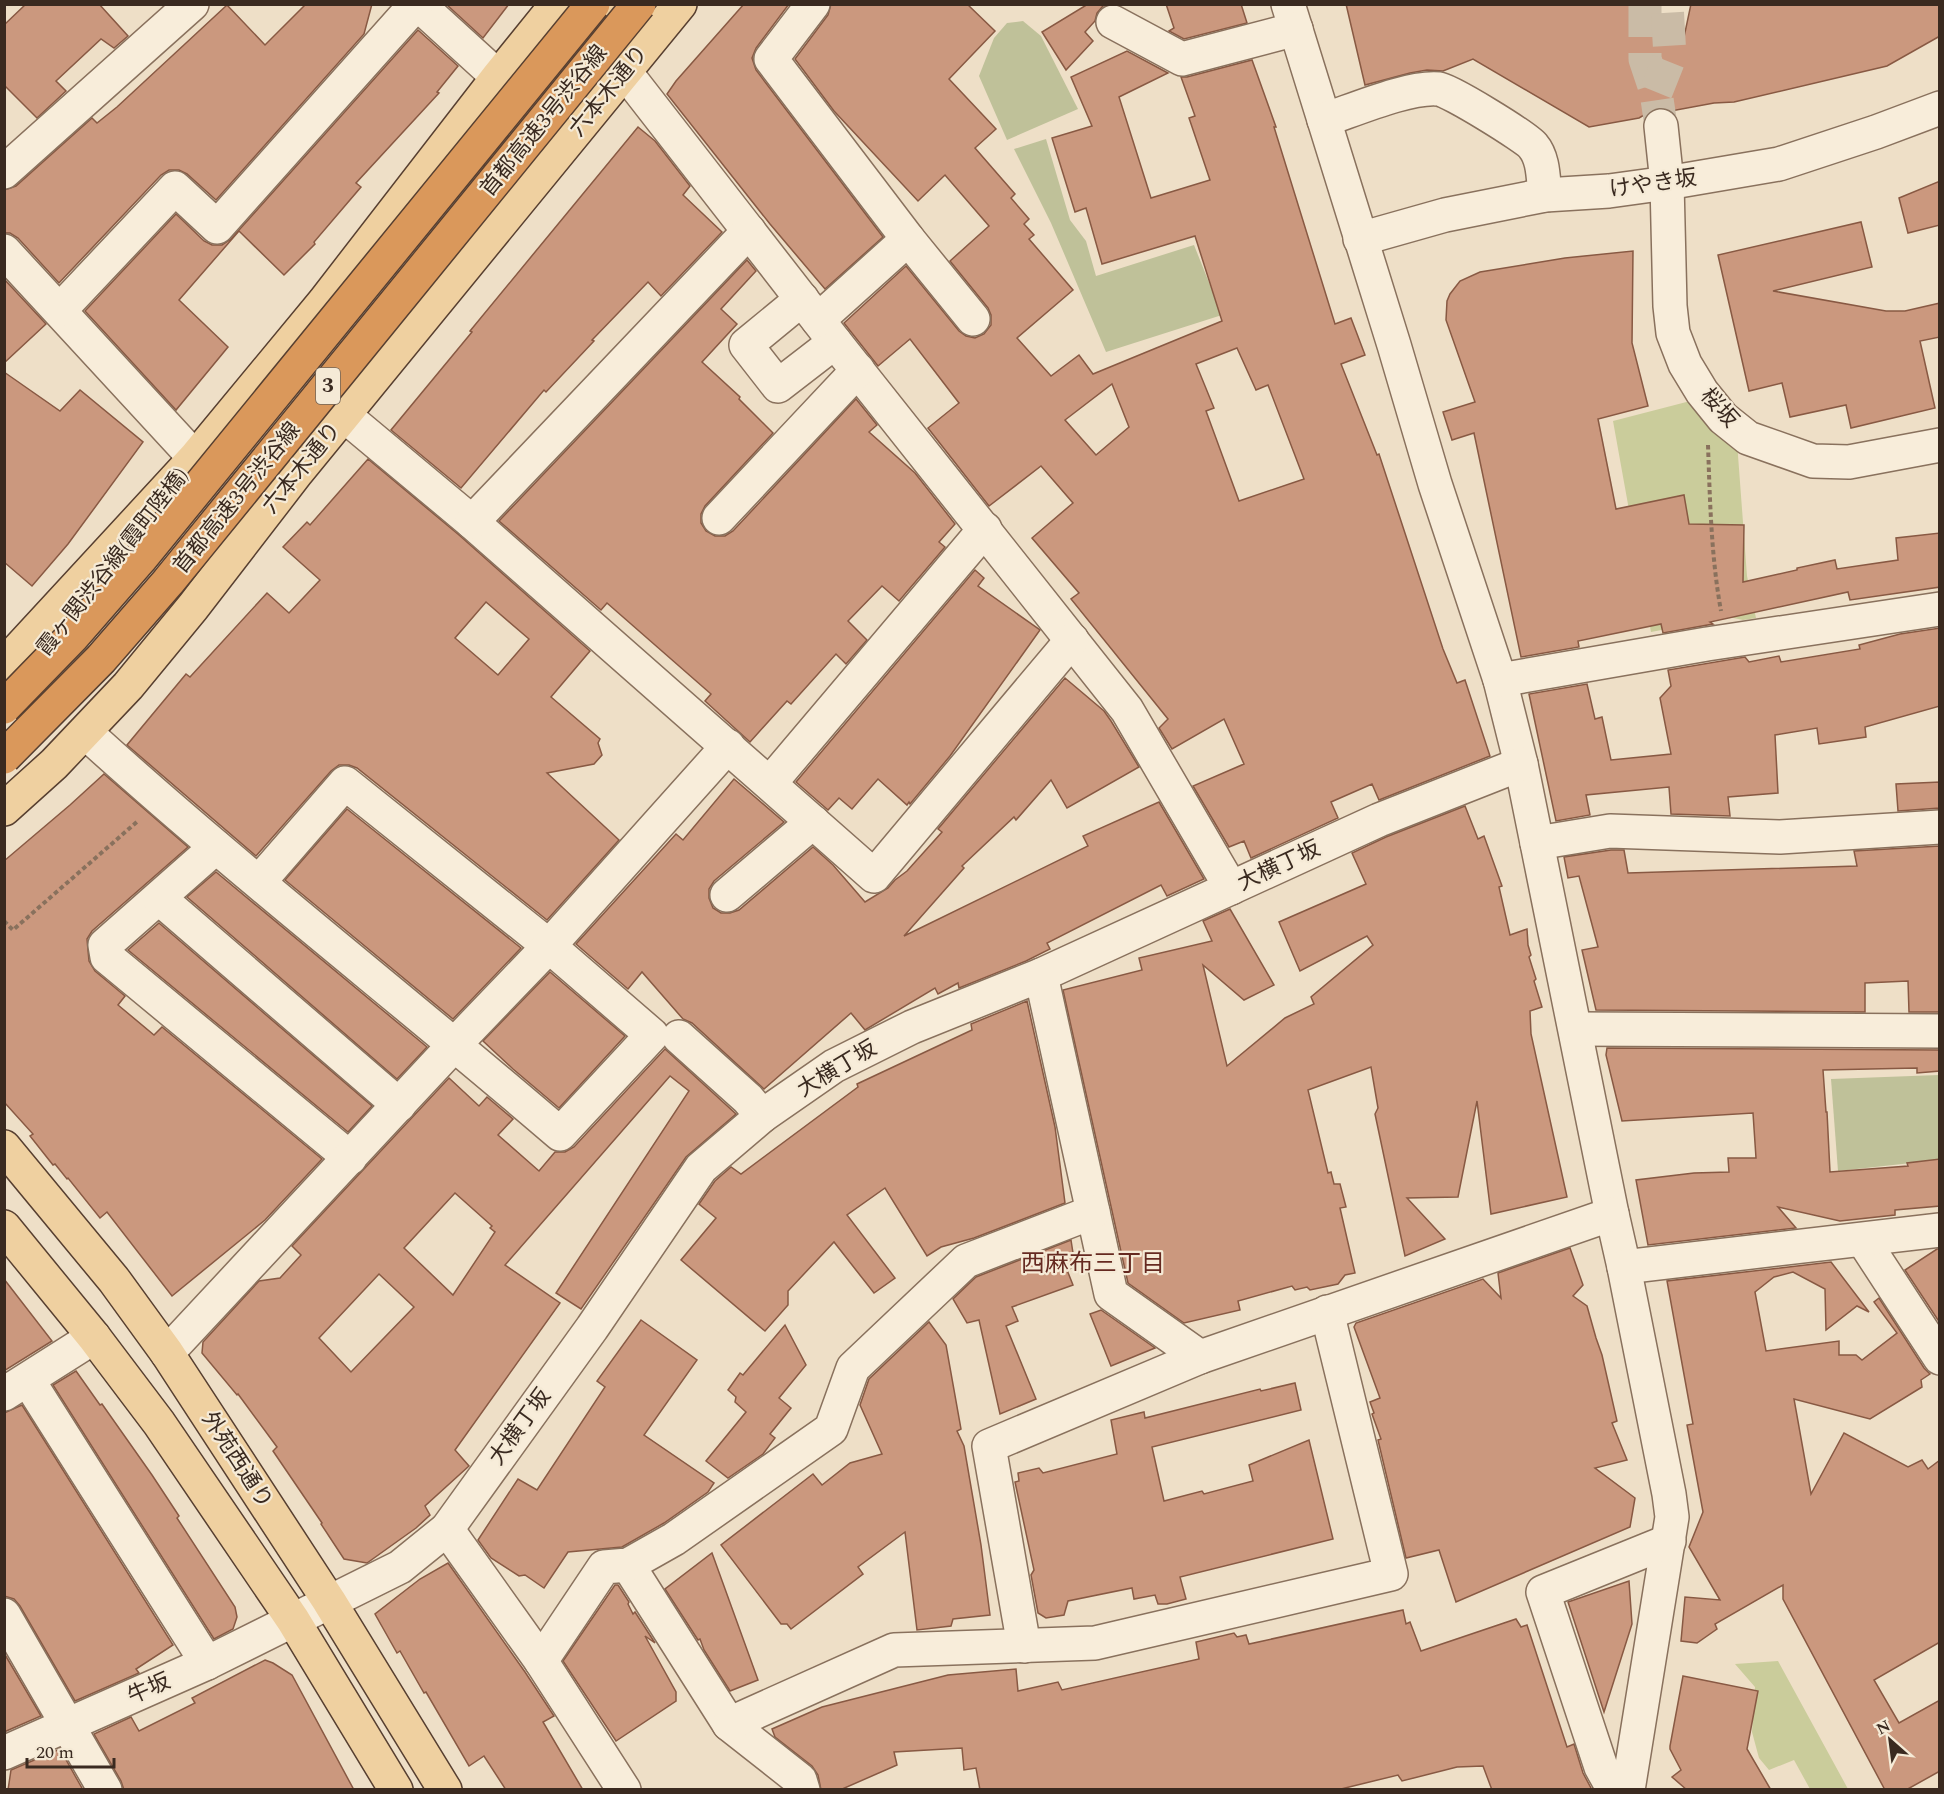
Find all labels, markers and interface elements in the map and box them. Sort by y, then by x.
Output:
street label: 首都高速3号渋谷線 [472,38,616,204]
street label: 六本木通り [562,38,656,144]
street label: けやき坂 [1607,162,1699,206]
road number: 3 [316,368,340,404]
street label: 桜坂 [1692,381,1746,435]
street label: 首都高速3号渋谷線 [165,415,309,581]
street label: 六本木通り [255,415,349,521]
street label: 霞ヶ関渋谷線(霞町陸橋) [29,461,197,663]
street label: 大横丁坂 [1232,832,1326,900]
street label: 大横丁坂 [791,1032,883,1106]
district label: 西麻布三丁目 [1021,1246,1165,1282]
street label: 大横丁坂 [481,1382,559,1472]
street label: 外苑西通り [193,1405,281,1515]
street label: 牛坂 [122,1665,176,1713]
north arrow [1860,1710,1920,1770]
text: N [1872,1714,1895,1741]
scale bar [27,1731,114,1769]
text: 20 m [36,1739,74,1766]

